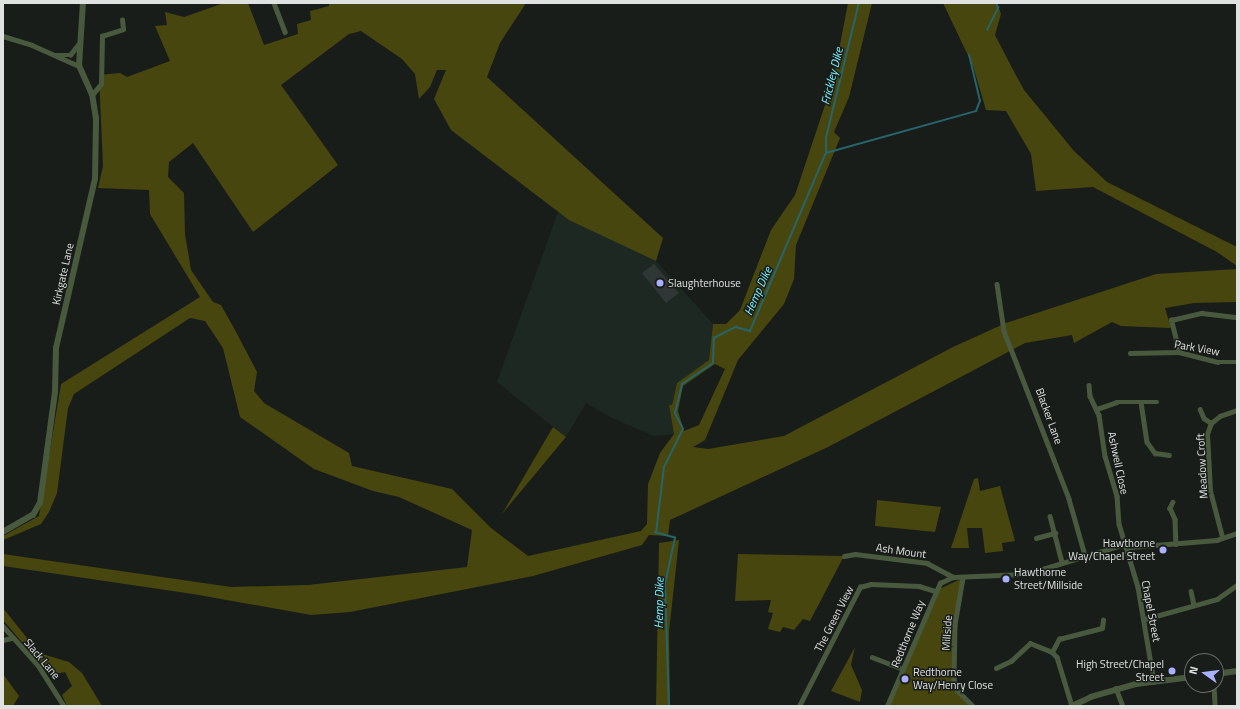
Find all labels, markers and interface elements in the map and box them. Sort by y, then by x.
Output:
water label: Frickley Dike [818,46,846,106]
street label: Kirkgate Lane [49,242,77,306]
water label: Hemp Dike [741,265,775,317]
place label: Slaughterhouse [668,276,741,290]
marker: Slaughterhouse [655,278,665,288]
street label: Park View [1173,337,1221,359]
street label: Blacker Lane [1033,386,1065,446]
street label: Ashwell Close [1105,430,1131,496]
street label: Meadow Croft [1194,433,1210,499]
place label: Hawthorne Way/Chapel Street [1068,537,1155,563]
street label: Ash Mount [875,541,927,561]
marker: Hawthorne Way/Chapel Street [1158,545,1168,555]
place label: Hawthorne Street/Millside [1014,566,1083,592]
marker: Hawthorne Street/Millside [1001,574,1011,584]
water label: Hemp Dike [651,577,667,629]
street label: Chapel Street [1139,579,1163,643]
street label: The Green View [812,584,856,654]
street label: Redthorne Way [888,598,928,670]
street label: Millside [939,615,955,651]
street label: Slack Lane [21,636,63,682]
north arrow [1184,653,1224,693]
place label: High Street/Chapel Street [1076,658,1164,684]
text: N [1185,665,1202,676]
place label: Redthorne Way/Henry Close [913,666,993,692]
marker: High Street/Chapel Street [1167,666,1177,676]
marker: Redthorne Way/Henry Close [900,674,910,684]

